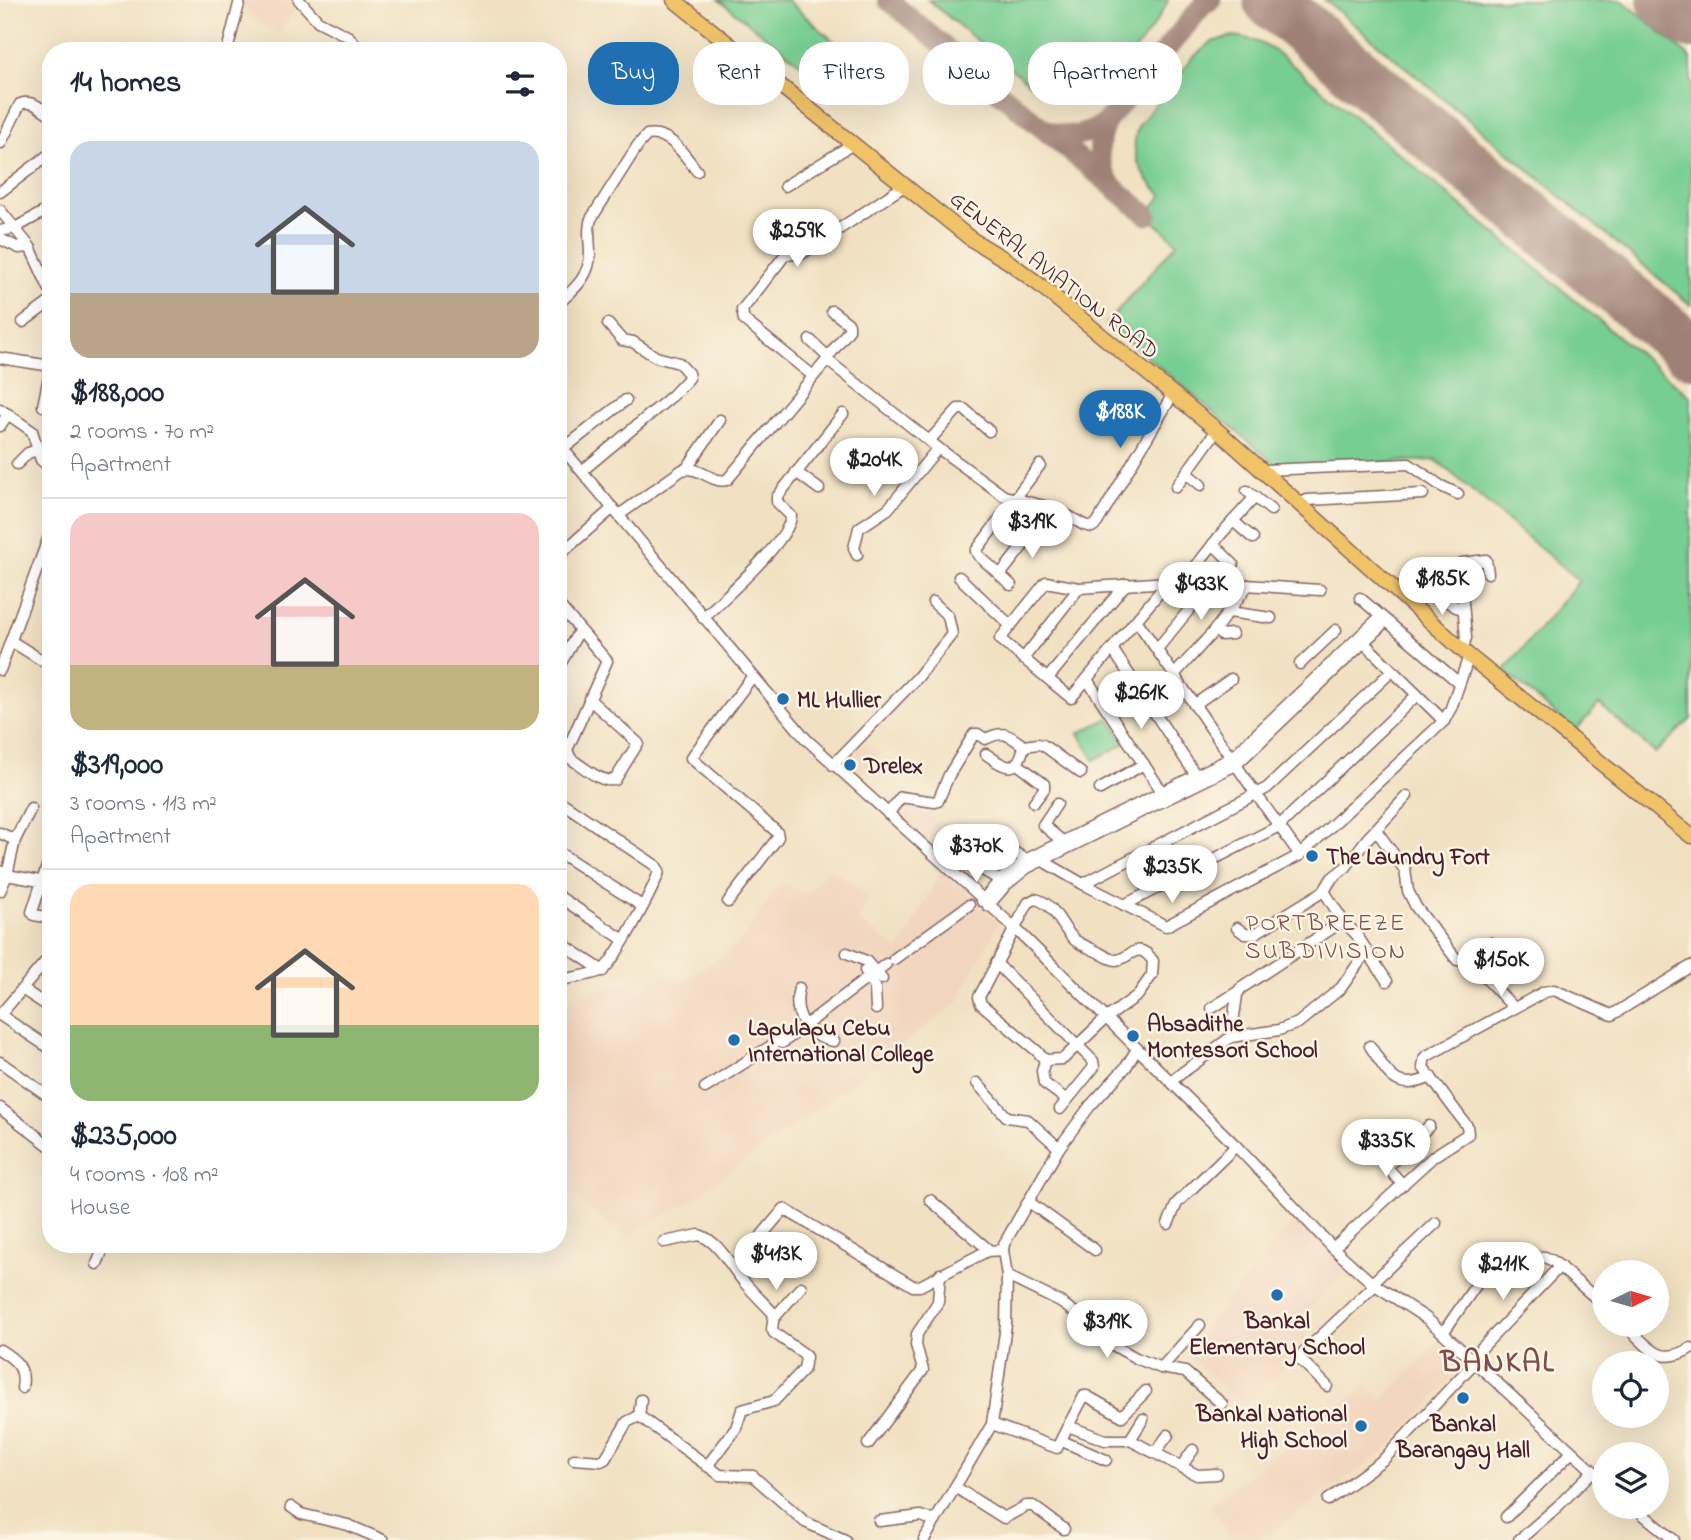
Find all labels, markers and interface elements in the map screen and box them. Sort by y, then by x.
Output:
chip: Buy [588,42,679,105]
chip: Rent [693,42,785,105]
chip: Filters [799,42,909,105]
chip: New [923,42,1014,105]
chip: Apartment [1028,42,1182,105]
text: 14 homes [70,62,181,106]
icon: filters [501,65,539,103]
street label: GENERAL AVIATION ROAD [942,184,1165,368]
icon: home [242,187,368,313]
pin: $259K [748,210,846,269]
text: $259K [769,215,825,248]
text: $188,000 [70,372,164,416]
pin: $188K [1071,391,1169,450]
text: $188K [1095,396,1145,429]
text: 2 rooms · 70 m² [70,416,214,449]
pin: $204K [825,438,923,498]
text: $204K [846,444,902,477]
text: Apartment [70,449,171,482]
pin: $319K [983,500,1081,560]
text: $319K [1008,506,1056,539]
pin: $185K [1393,558,1491,617]
icon: home [242,559,368,685]
pin: $433K [1152,562,1250,622]
text: $185K [1415,563,1469,596]
text: $433K [1174,568,1228,601]
pin: $261K [1092,672,1190,731]
text: $261K [1114,677,1168,710]
place label: ML Hullier [797,685,882,718]
marker: ML Hullier [775,691,791,707]
text: $319,000 [70,744,163,788]
place label: Drelex [863,751,923,784]
marker: Drelex [842,757,858,773]
text: 3 rooms · 113 m² [70,788,217,821]
text: Apartment [70,821,171,854]
pin: $370K [927,824,1025,884]
text: $370K [949,830,1003,863]
place label: The Laundry Fort [1326,842,1490,877]
pin: $235K [1123,846,1221,905]
marker: The Laundry Fort [1304,848,1320,864]
text: $235K [1142,851,1202,884]
district label: PORTBREEZE SUBDIVISION [1245,907,1407,970]
icon: home [242,930,368,1056]
pin: $150K [1452,939,1550,998]
text: $150K [1473,944,1529,977]
place label: Absadithe Montessori School [1147,1009,1318,1068]
place label: Lapulapu Cebu International College [748,1013,934,1074]
marker: Absadithe Montessori School [1125,1028,1141,1044]
marker: Lapulapu Cebu International College [726,1032,742,1048]
text: $235,000 [70,1115,177,1159]
pin: $335K [1337,1120,1435,1179]
text: $335K [1357,1125,1415,1158]
text: 4 rooms · 108 m² [70,1159,219,1192]
text: House [70,1192,130,1225]
pin: $413K [727,1232,825,1292]
text: $413K [750,1238,802,1271]
pin: $211K [1454,1242,1552,1302]
text: $211K [1477,1248,1529,1281]
north arrow [1592,1260,1670,1337]
map controls [1592,1260,1669,1519]
marker: Bankal Elementary School [1269,1287,1285,1303]
pin: $319K [1058,1300,1156,1360]
text: $319K [1083,1306,1131,1339]
place label: Bankal Elementary School [1189,1306,1365,1367]
district label: BANKAL [1438,1342,1556,1386]
button: locate [1592,1351,1669,1428]
marker: Bankal Barangay Hall [1455,1390,1471,1406]
place label: Bankal National High School [1195,1399,1347,1460]
place label: Bankal Barangay Hall [1395,1409,1530,1470]
marker: Bankal National High School [1353,1418,1369,1434]
button: layers [1592,1442,1669,1519]

